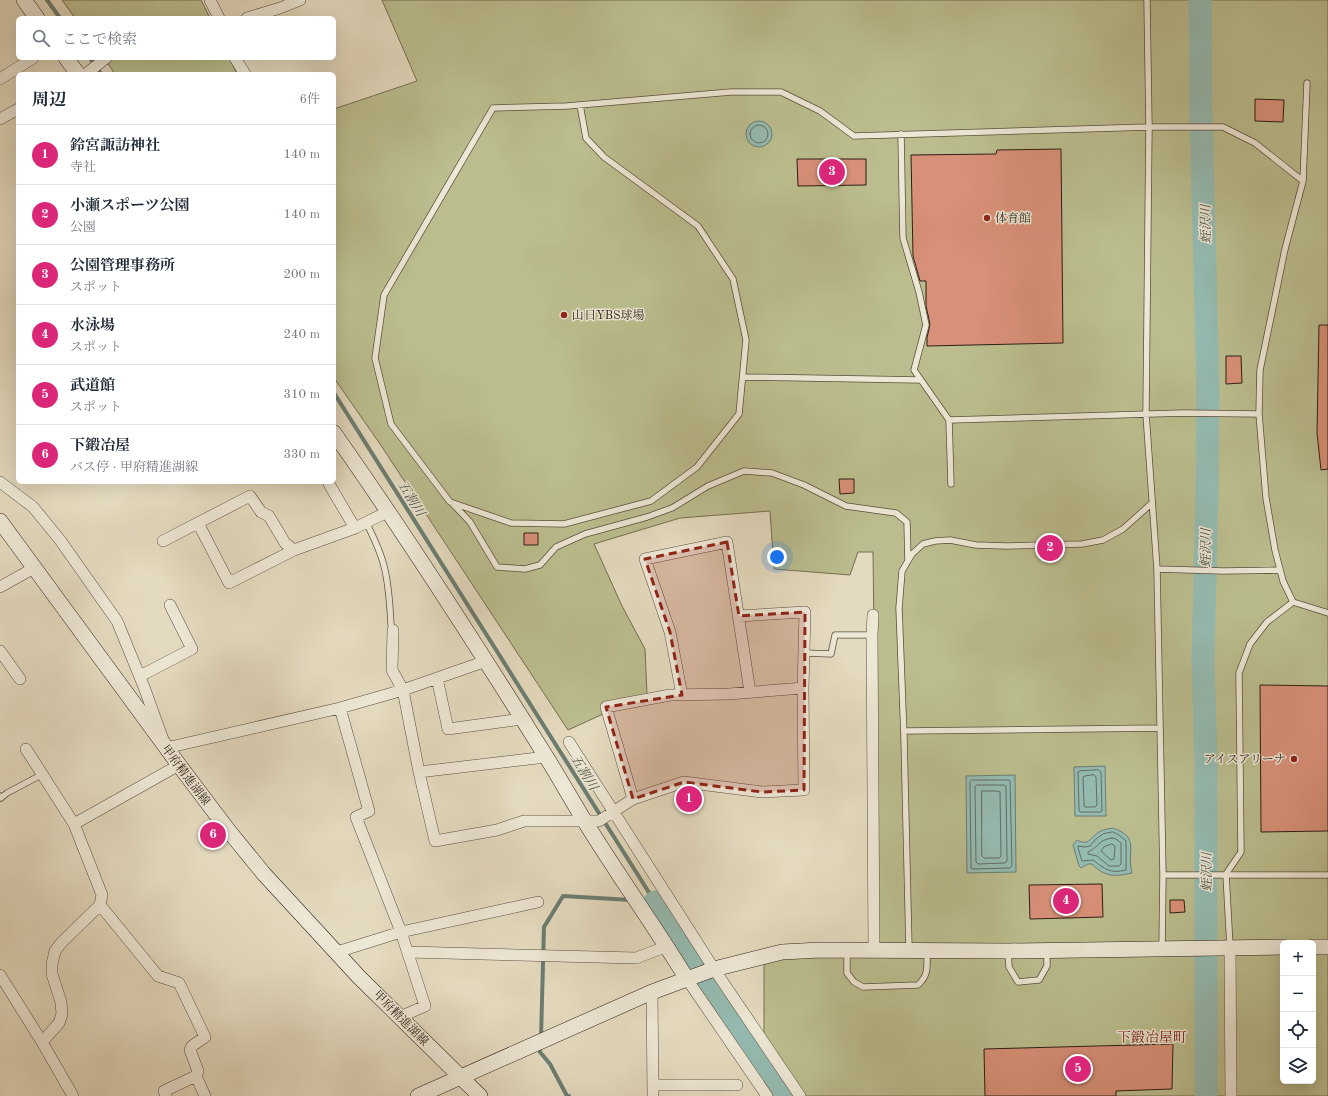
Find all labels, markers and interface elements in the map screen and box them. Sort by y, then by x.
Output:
search box [16,16,336,60]
icon: search [30,27,52,49]
text: ここで検索 [62,33,137,48]
text: 周辺 [32,92,66,109]
text: 6件 [299,93,320,106]
text: 鈴宮諏訪神社 [70,139,160,154]
text: 1 [41,148,49,161]
text: 140 m [283,148,320,161]
pin: 3 [819,157,845,187]
text: 寺社 [70,161,96,174]
text: 小瀬スポーツ公園 [70,199,189,214]
water label: 蛭沢川 [1199,202,1213,244]
text: 2 [41,208,49,221]
text: 140 m [283,208,320,221]
place label: 体育館 [995,211,1031,225]
marker: 体育館 [982,213,992,223]
text: 公園 [70,221,96,234]
text: 公園管理事務所 [70,259,175,274]
text: 3 [41,268,49,281]
text: 200 m [283,268,320,281]
text: スポット [70,281,122,294]
place label: 山日YBS球場 [572,308,644,322]
marker: 山日YBS球場 [559,310,569,320]
text: 水泳場 [70,319,115,334]
text: 4 [41,328,49,341]
text: 240 m [283,328,320,341]
text: スポット [70,341,122,354]
text: 武道館 [70,379,115,394]
text: 5 [41,388,49,401]
text: 310 m [283,388,320,401]
text: スポット [70,401,122,414]
text: 下鍛冶屋 [70,439,130,454]
text: 6 [41,448,49,461]
text: 330 m [283,448,320,461]
text: バス停 · 甲府精進湖線 [70,461,198,474]
water label: 五割川 [395,478,428,520]
water label: 蛭沢川 [1199,526,1213,568]
pin: 2 [1037,533,1063,563]
your location [767,547,787,567]
street label: 甲府精進湖線 [159,742,213,808]
water label: 五割川 [568,752,601,794]
place label: アイスアリーナ [1204,753,1286,766]
marker: アイスアリーナ [1289,754,1299,764]
pin: 1 [676,784,702,814]
pin: 6 [200,820,226,850]
water label: 蛭沢川 [1200,851,1214,892]
pin: 4 [1053,886,1079,916]
map controls [1280,940,1316,1084]
button: + [1280,940,1316,976]
button: − [1280,976,1316,1012]
street label: 甲府精進湖線 [371,988,431,1048]
button: locate [1280,1012,1316,1048]
district label: 下鍛冶屋町 [1117,1030,1187,1045]
button: layers [1280,1048,1316,1084]
pin: 5 [1065,1054,1091,1084]

